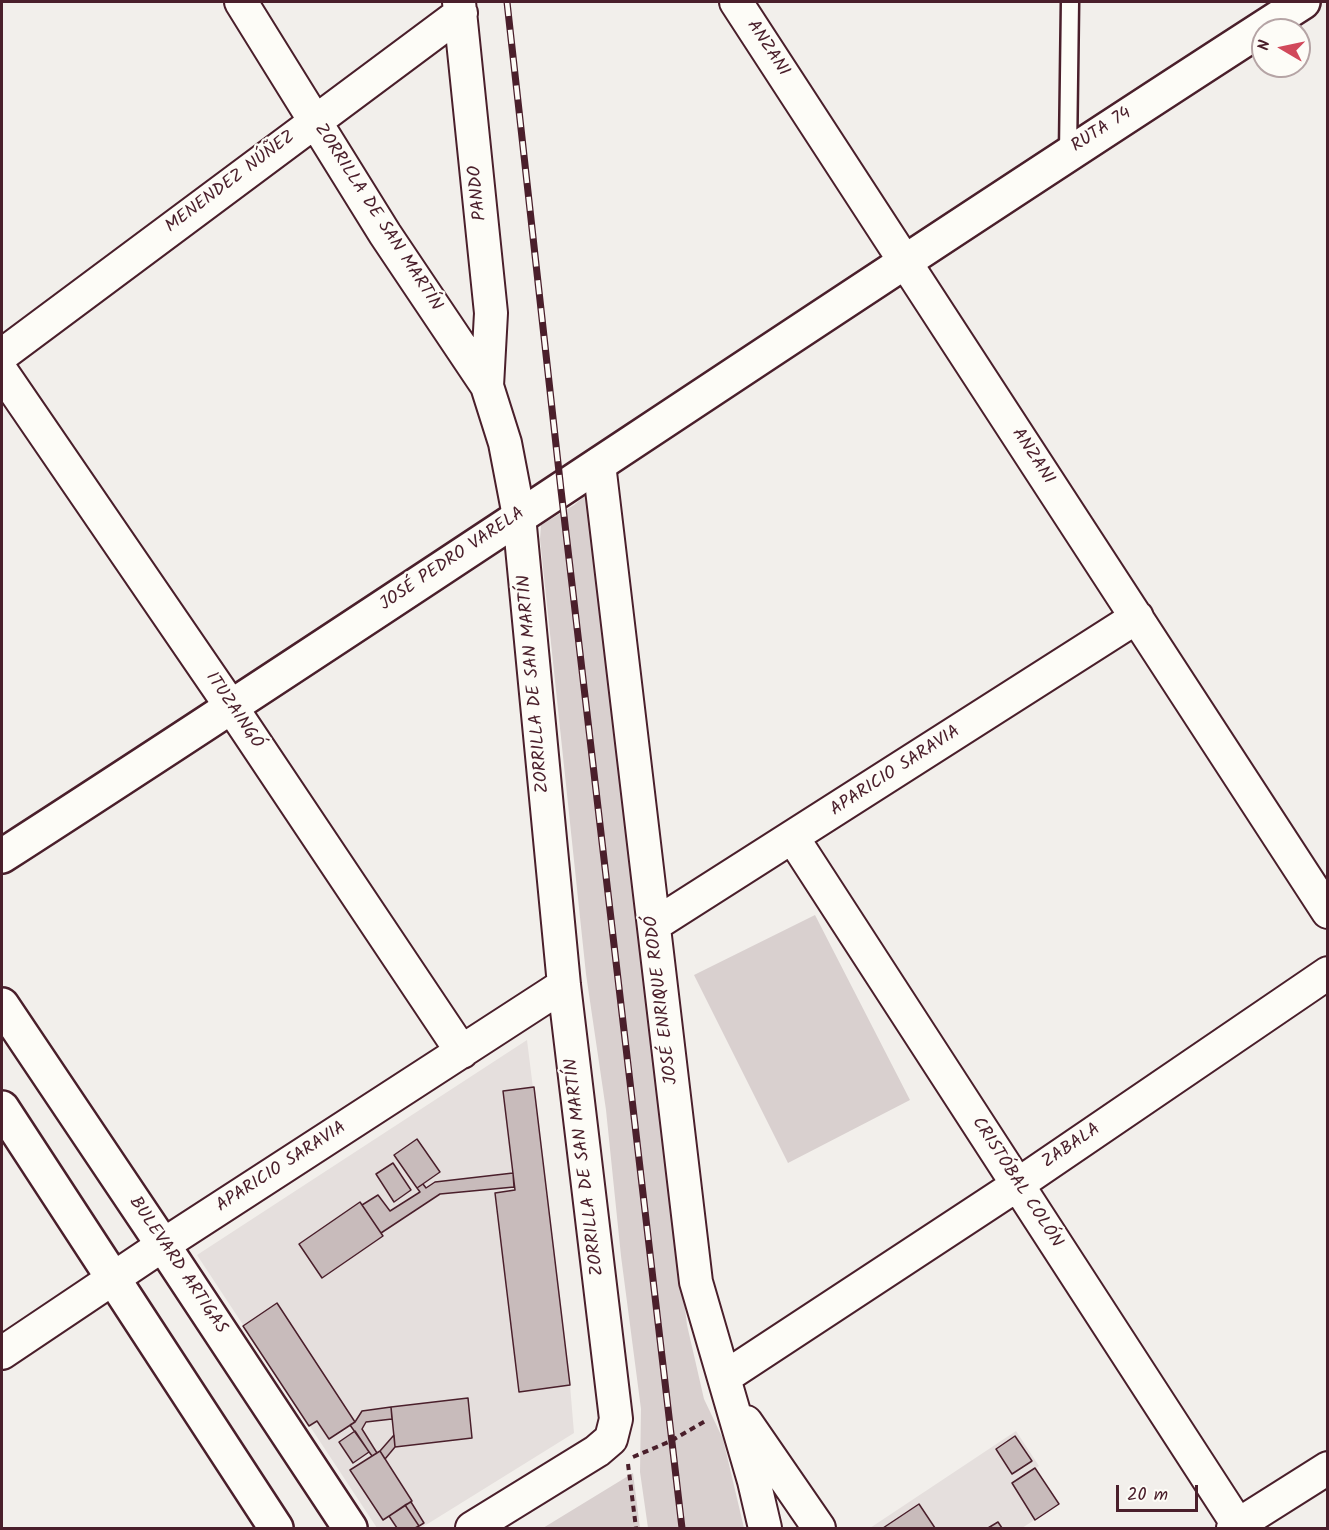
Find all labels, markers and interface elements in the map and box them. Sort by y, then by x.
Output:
street label: ANZANI [741,17,793,81]
north arrow [1251,18,1311,78]
text: N [1252,38,1278,52]
street label: RUTA 74 [1068,104,1136,158]
street label: ZORRILLA DE SAN MARTÍN [308,120,446,316]
street label: MENENDEZ NÚÑEZ [162,127,300,239]
street label: PANDO [465,164,493,222]
street label: ANZANI [1006,425,1058,489]
street label: JOSÉ PEDRO VARELA [377,504,529,616]
street label: ZORRILLA DE SAN MARTÍN [515,574,555,794]
street label: ITUZAINGÓ [199,669,267,753]
street label: APARICIO SARAVIA [827,722,965,822]
street label: JOSÉ ENRIQUE RODÓ [642,914,684,1086]
street label: ZORRILLA DE SAN MARTÍN [562,1057,610,1277]
street label: CRISTÓBAL COLÓN [966,1114,1066,1252]
street label: APARICIO SARAVIA [213,1118,351,1218]
street label: ZABALA [1039,1120,1105,1174]
street label: BULEVARD ARTIGAS [123,1193,231,1339]
scale bar [1119,1473,1202,1511]
text: 20 m [1127,1481,1168,1510]

